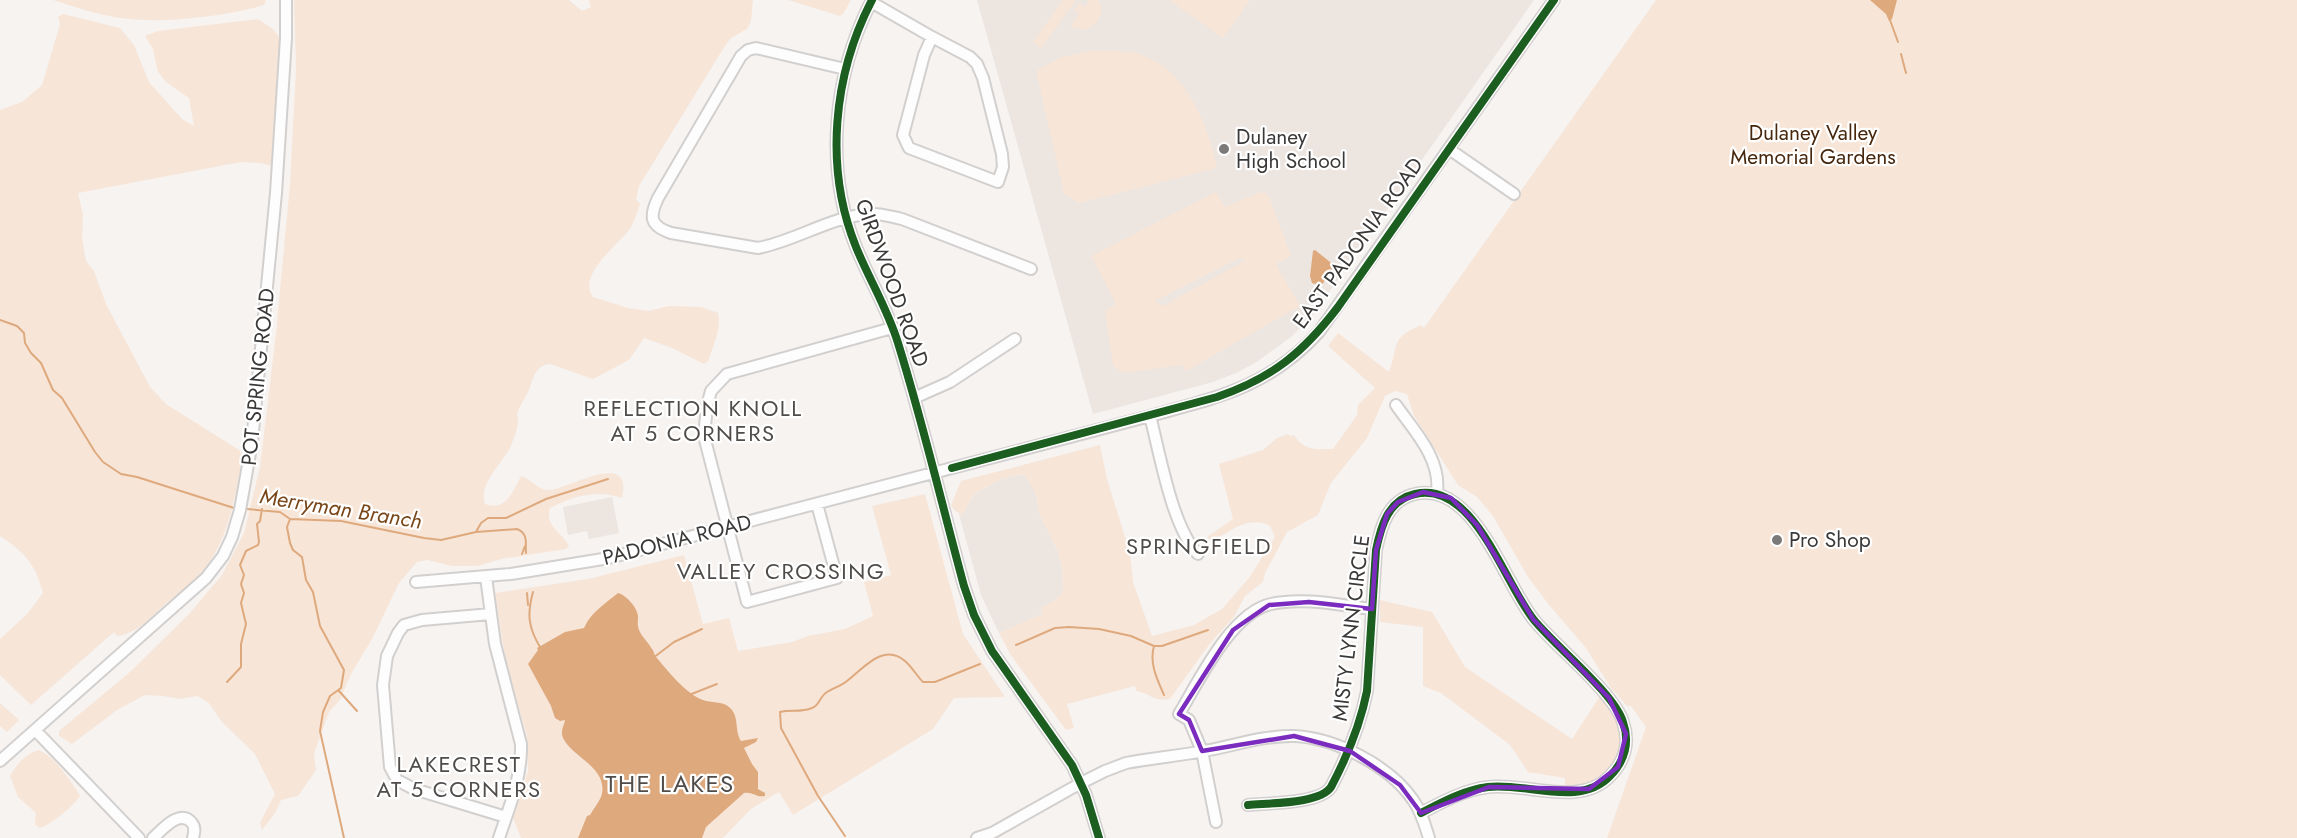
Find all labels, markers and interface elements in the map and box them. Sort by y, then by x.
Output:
park label: Dulaney Valley Memorial Gardens [1730,118,1896,172]
place label: Dulaney High School [1236,122,1346,176]
marker: Dulaney High School [1217,142,1231,156]
street label: EAST PADONIA ROAD [1286,151,1430,335]
street label: GIRDWOOD ROAD [848,195,936,371]
street label: POT SPRING ROAD [234,287,282,467]
district label: REFLECTION KNOLL AT 5 CORNERS [583,392,803,449]
water label: Merryman Branch [258,479,424,537]
street label: PADONIA ROAD [600,507,754,573]
place label: Pro Shop [1789,525,1871,555]
district label: SPRINGFIELD [1126,530,1272,562]
street label: MISTY LYNN CIRCLE [1325,533,1377,723]
marker: Pro Shop [1770,533,1784,547]
district label: VALLEY CROSSING [677,555,885,587]
district label: LAKECREST AT 5 CORNERS [376,748,542,805]
district label: THE LAKES [605,766,735,801]

